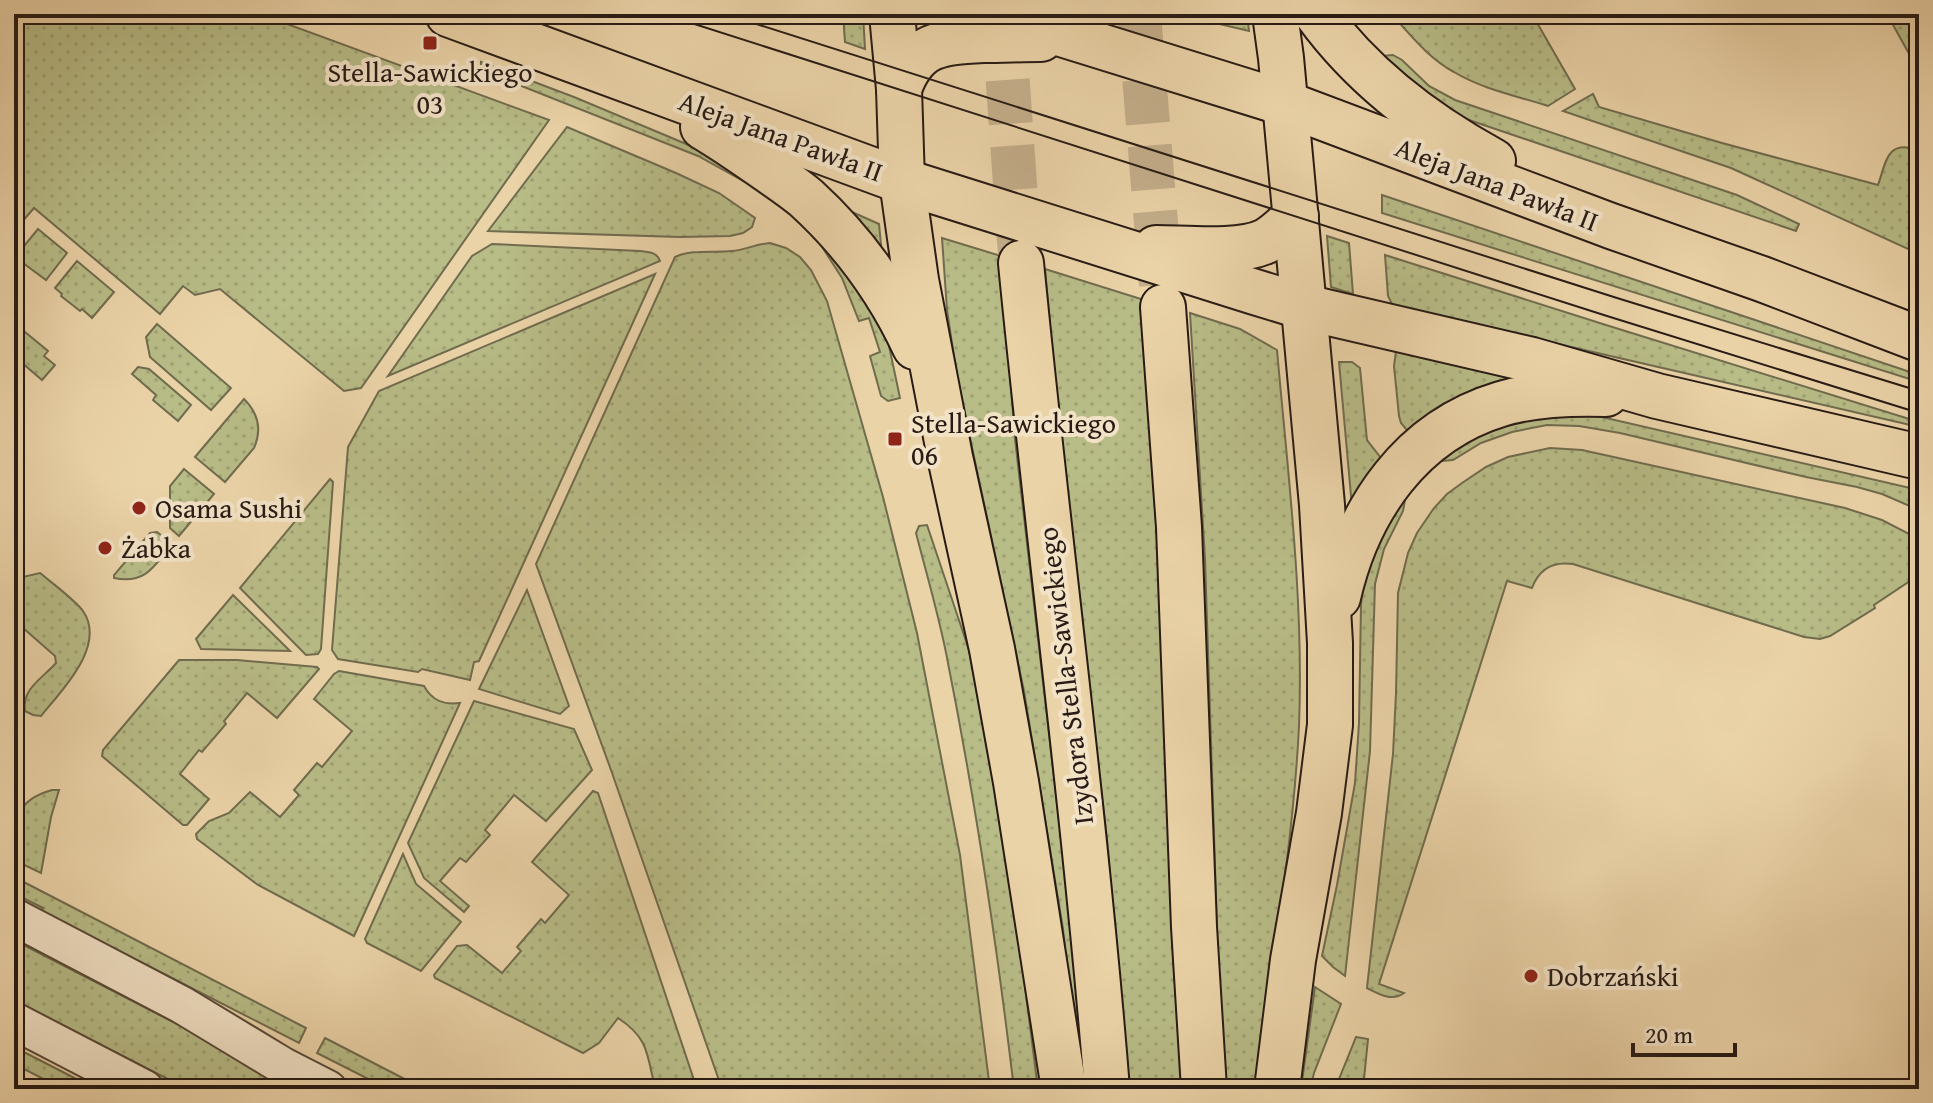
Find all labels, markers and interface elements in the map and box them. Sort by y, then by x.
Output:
marker: Stella-Sawickiego 03 [421,34,439,52]
place label: Stella-Sawickiego 03 [328,51,532,124]
street label: Aleja Jana Pawła II [673,80,889,192]
street label: Aleja Jana Pawła II [1390,126,1605,241]
place label: Stella-Sawickiego 06 [911,402,1116,475]
marker: Stella-Sawickiego 06 [886,430,904,448]
place label: Osama Sushi [155,487,302,528]
marker: Osama Sushi [130,499,148,517]
street label: Izydora Stella-Sawickiego [1026,525,1103,827]
place label: Żabka [121,527,192,568]
marker: Żabka [96,539,114,557]
place label: Dobrzański [1547,955,1679,996]
marker: Dobrzański [1522,967,1540,985]
scale bar [1633,1007,1735,1057]
text: 20 m [1645,1017,1693,1052]

